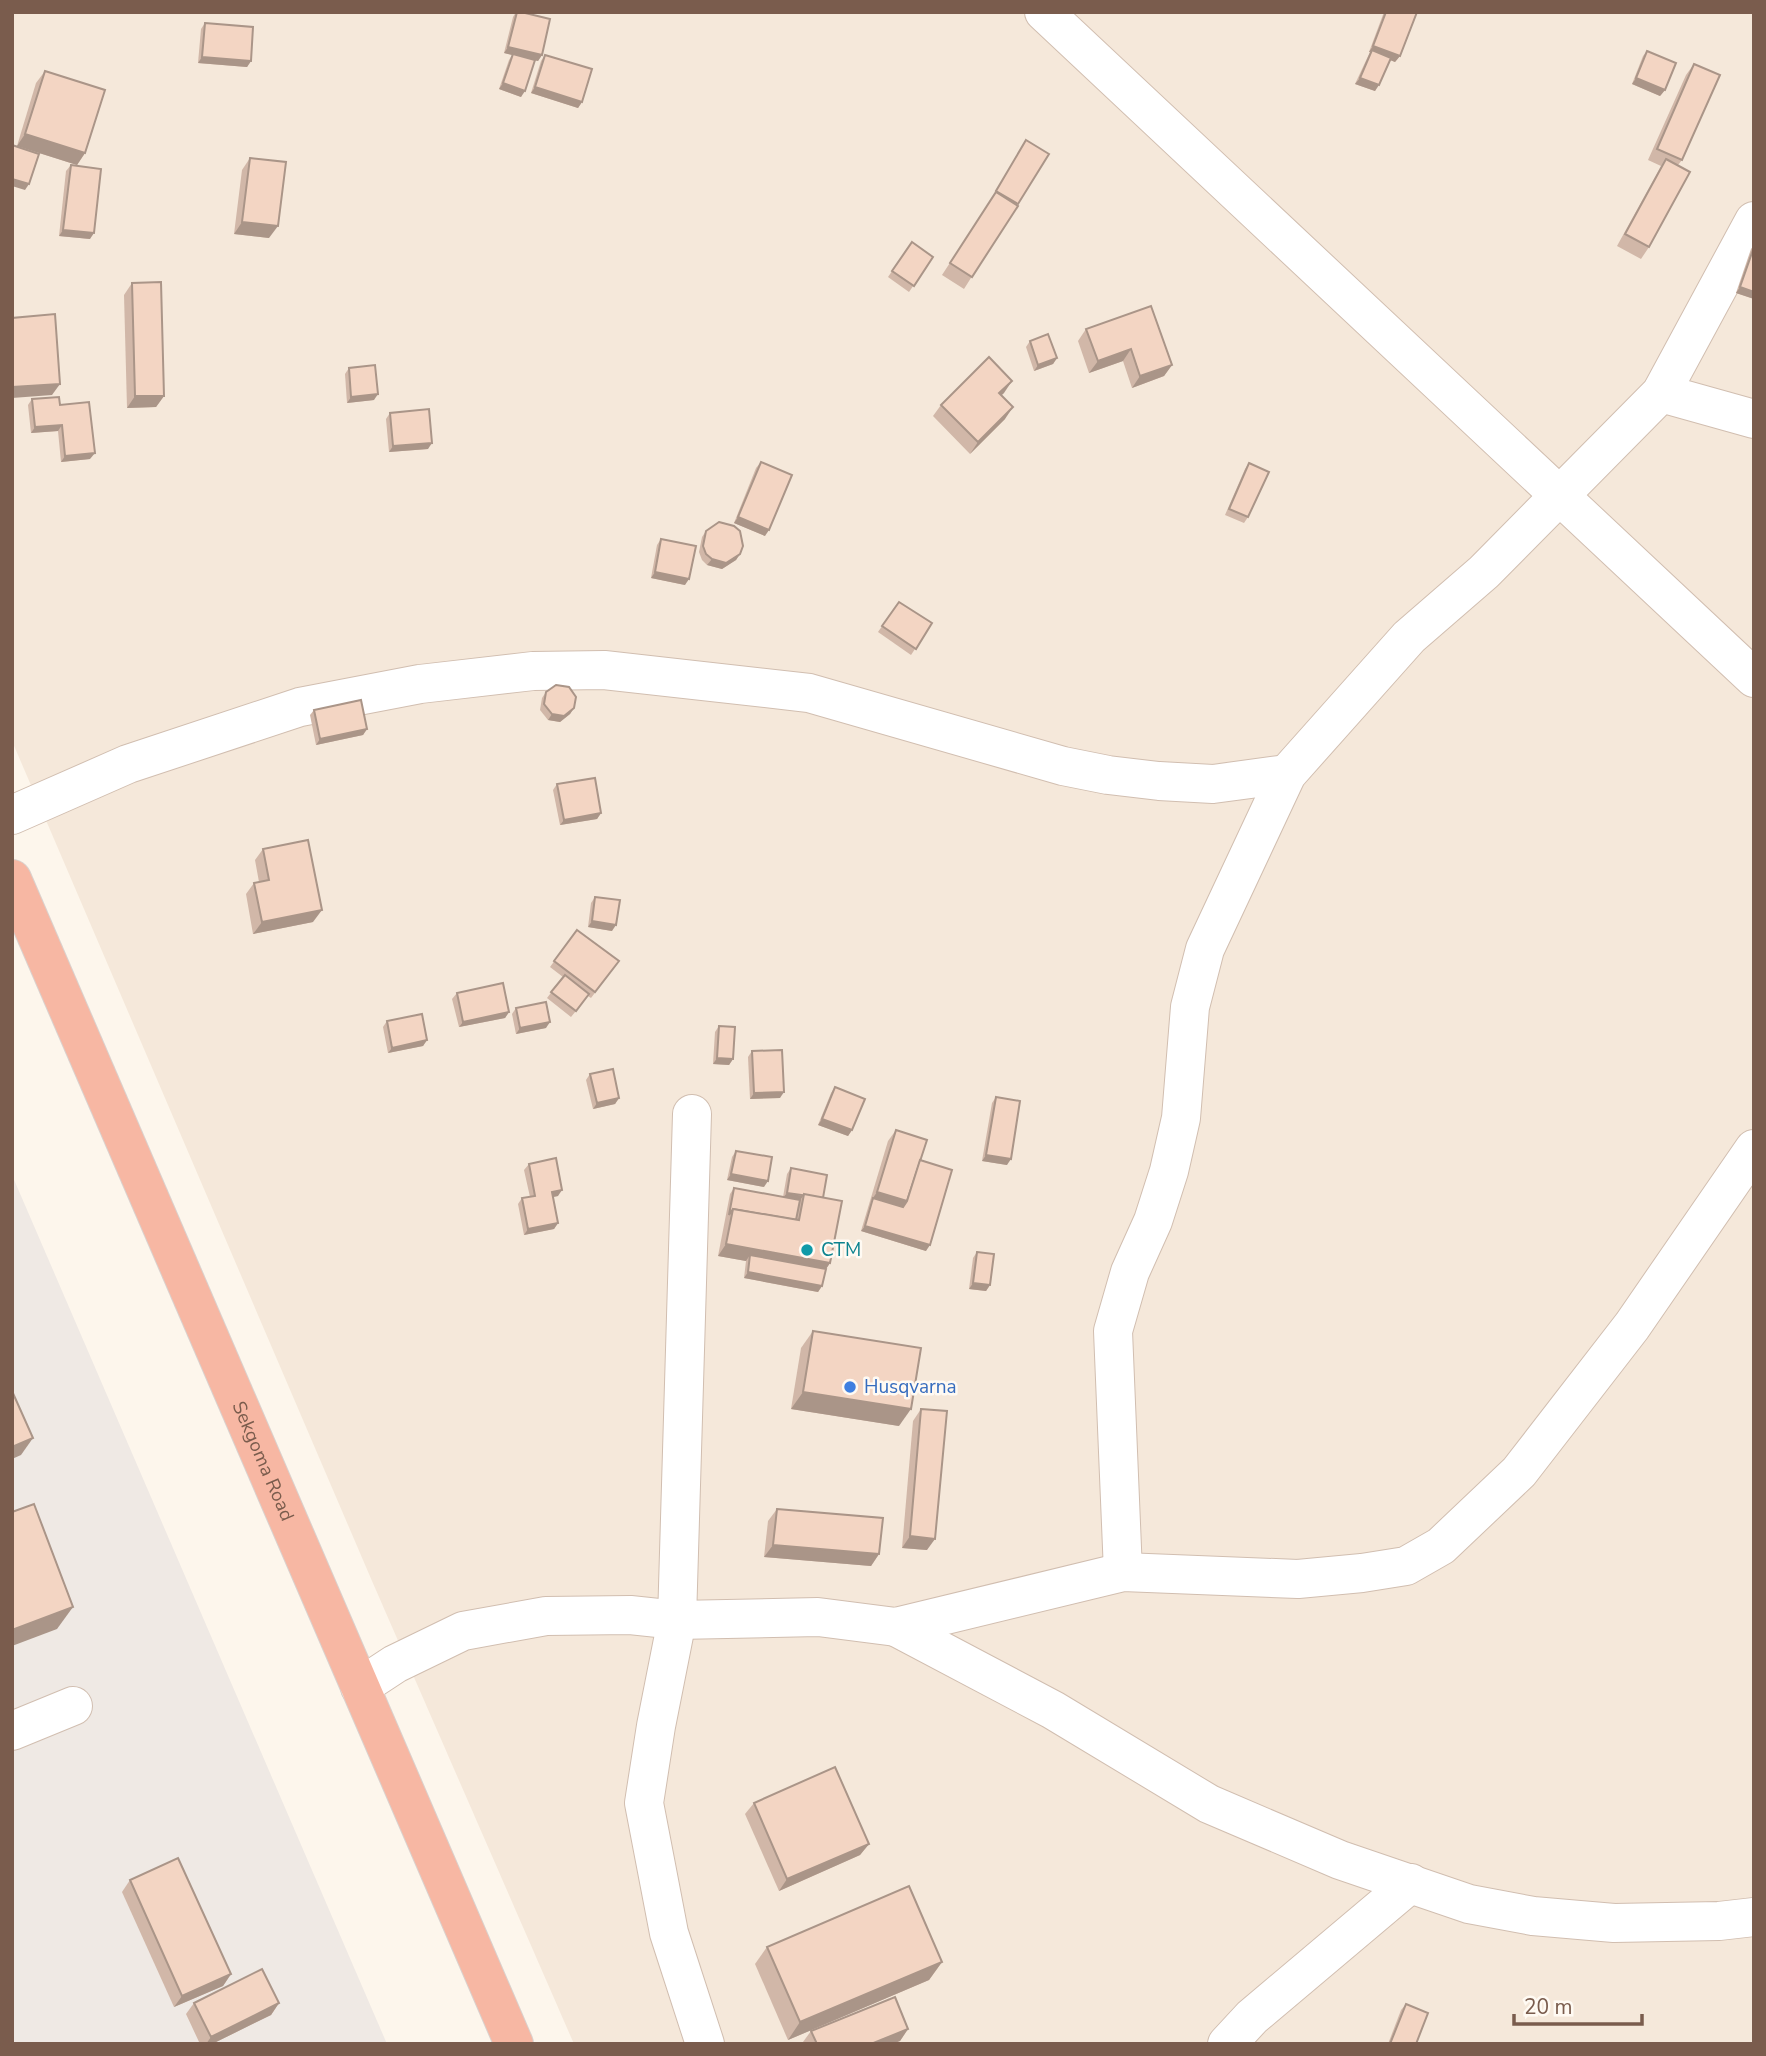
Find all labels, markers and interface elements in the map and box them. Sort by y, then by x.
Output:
place label: CTM [821,1237,861,1263]
marker: CTM [799,1242,815,1258]
place label: Husqvarna [864,1374,957,1400]
marker: Husqvarna [842,1379,858,1395]
street label: Sekgoma Road [226,1397,300,1525]
scale bar [1514,1982,1642,2026]
text: 20 m [1524,1993,1573,2021]

